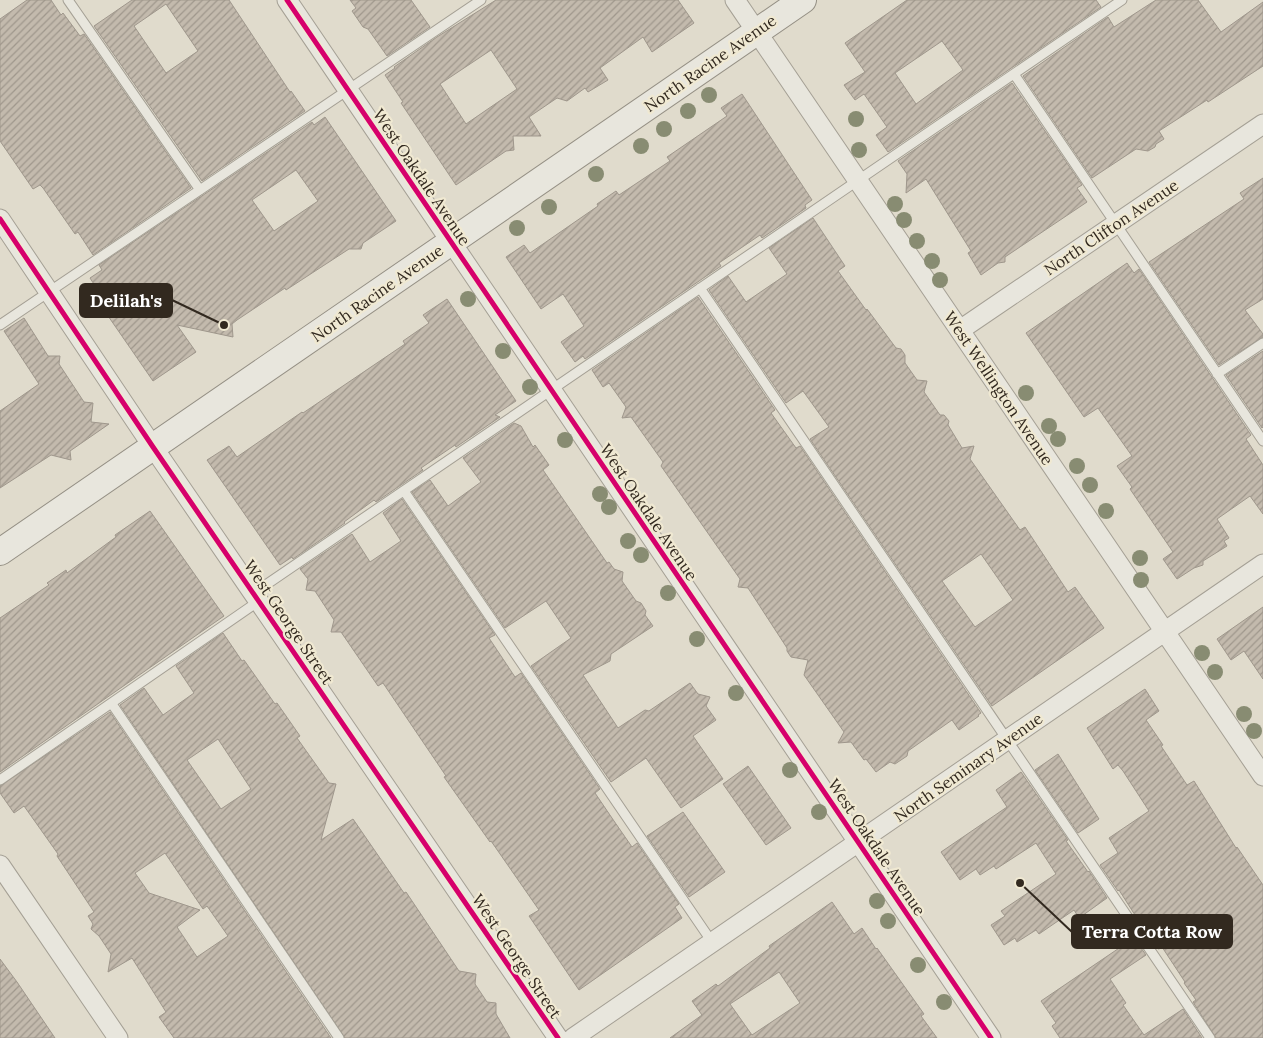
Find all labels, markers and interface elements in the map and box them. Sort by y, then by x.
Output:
street label: North Racine Avenue [640,10,780,116]
street label: West Oakdale Avenue [369,105,475,249]
street label: North Clifton Avenue [1040,174,1182,279]
street label: North Racine Avenue [307,240,447,346]
callout: Delilah's [80,284,172,317]
text: Delilah's [90,289,163,312]
street label: West Wellington Avenue [940,307,1058,469]
street label: West Oakdale Avenue [596,440,702,584]
street label: West George Street [240,556,338,689]
street label: North Seminary Avenue [890,708,1047,826]
street label: West Oakdale Avenue [824,775,930,919]
street label: West George Street [468,890,566,1023]
callout: Terra Cotta Row [1072,915,1232,948]
text: Terra Cotta Row [1082,920,1222,943]

